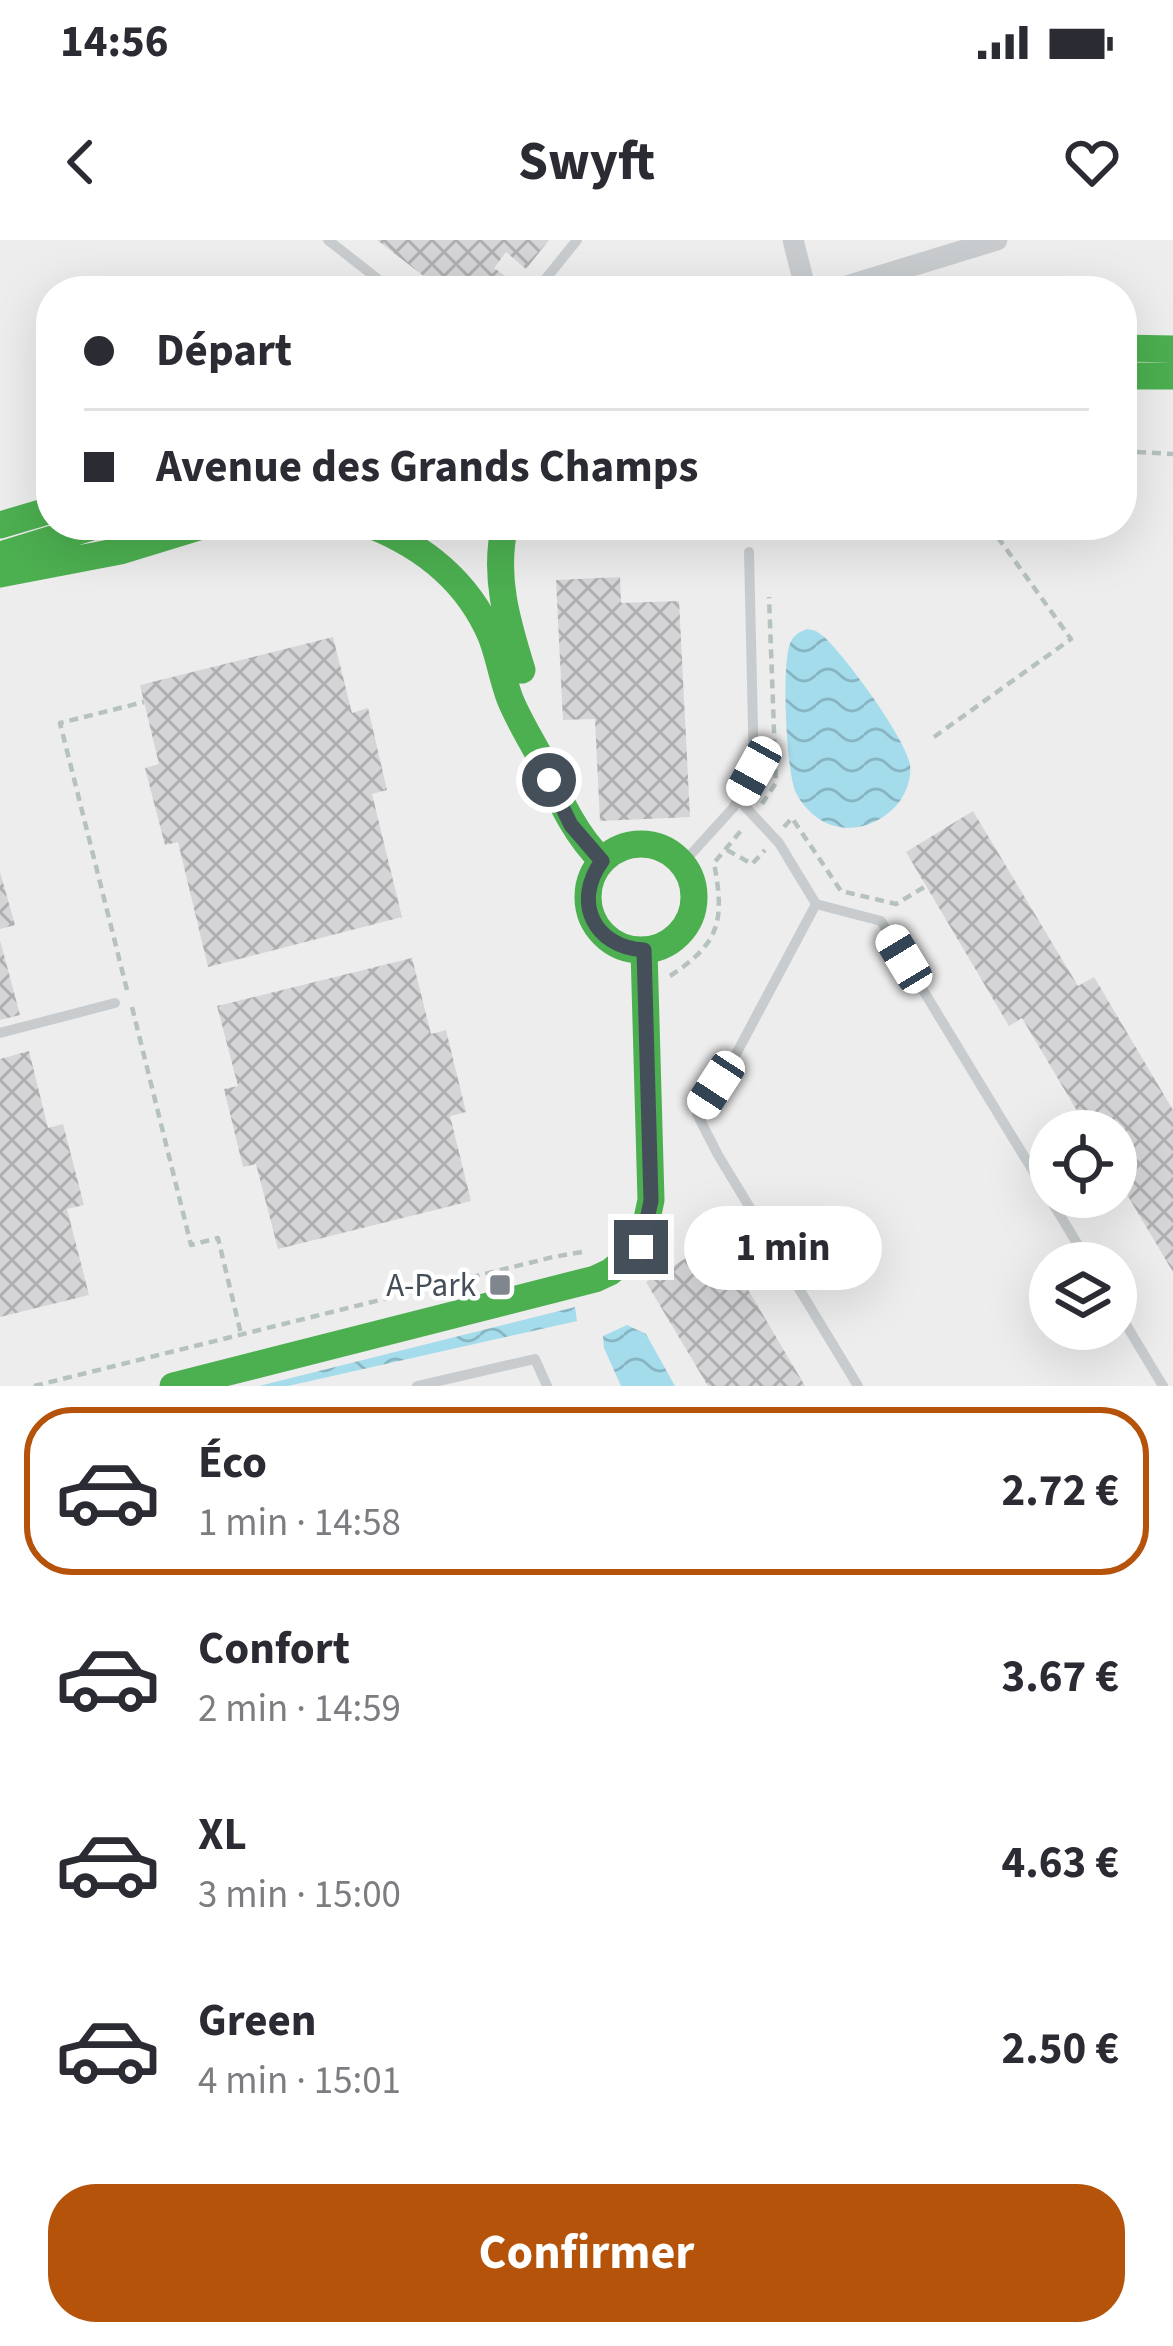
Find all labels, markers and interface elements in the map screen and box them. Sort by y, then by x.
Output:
text: 14:56 [60,10,169,74]
text: Swyft [518,124,655,201]
icon: back [48,129,114,195]
icon: heart [1059,129,1125,195]
text: Départ [156,319,292,383]
text: Avenue des Grands Champs [156,435,698,499]
car [721,731,787,811]
route start [522,753,576,807]
car [870,919,938,999]
car [681,1045,751,1125]
map controls [1029,1110,1137,1350]
button: locate [1029,1110,1137,1218]
callout: 1 min [683,1205,881,1289]
route end [614,1220,668,1274]
text: 1 min [736,1220,830,1276]
button: layers [1029,1242,1137,1350]
place label: A-Park [386,1262,477,1309]
marker: A-Park [487,1272,513,1298]
text: Éco [198,1431,267,1495]
icon: car [54,1437,162,1545]
text: 2.72 € [1001,1459,1119,1523]
text: 1 min · 14:58 [198,1495,401,1551]
text: Confort [198,1617,350,1681]
icon: car [54,1623,162,1731]
text: 3.67 € [1001,1645,1119,1709]
text: 2 min · 14:59 [198,1681,401,1737]
text: XL [198,1803,247,1867]
icon: car [54,1809,162,1917]
text: 4.63 € [1001,1831,1119,1895]
text: 3 min · 15:00 [198,1867,401,1923]
text: Green [198,1989,317,2053]
icon: car [54,1995,162,2103]
text: 2.50 € [1001,2017,1119,2081]
text: 4 min · 15:01 [198,2053,401,2109]
button: Confirmer [48,2184,1125,2322]

